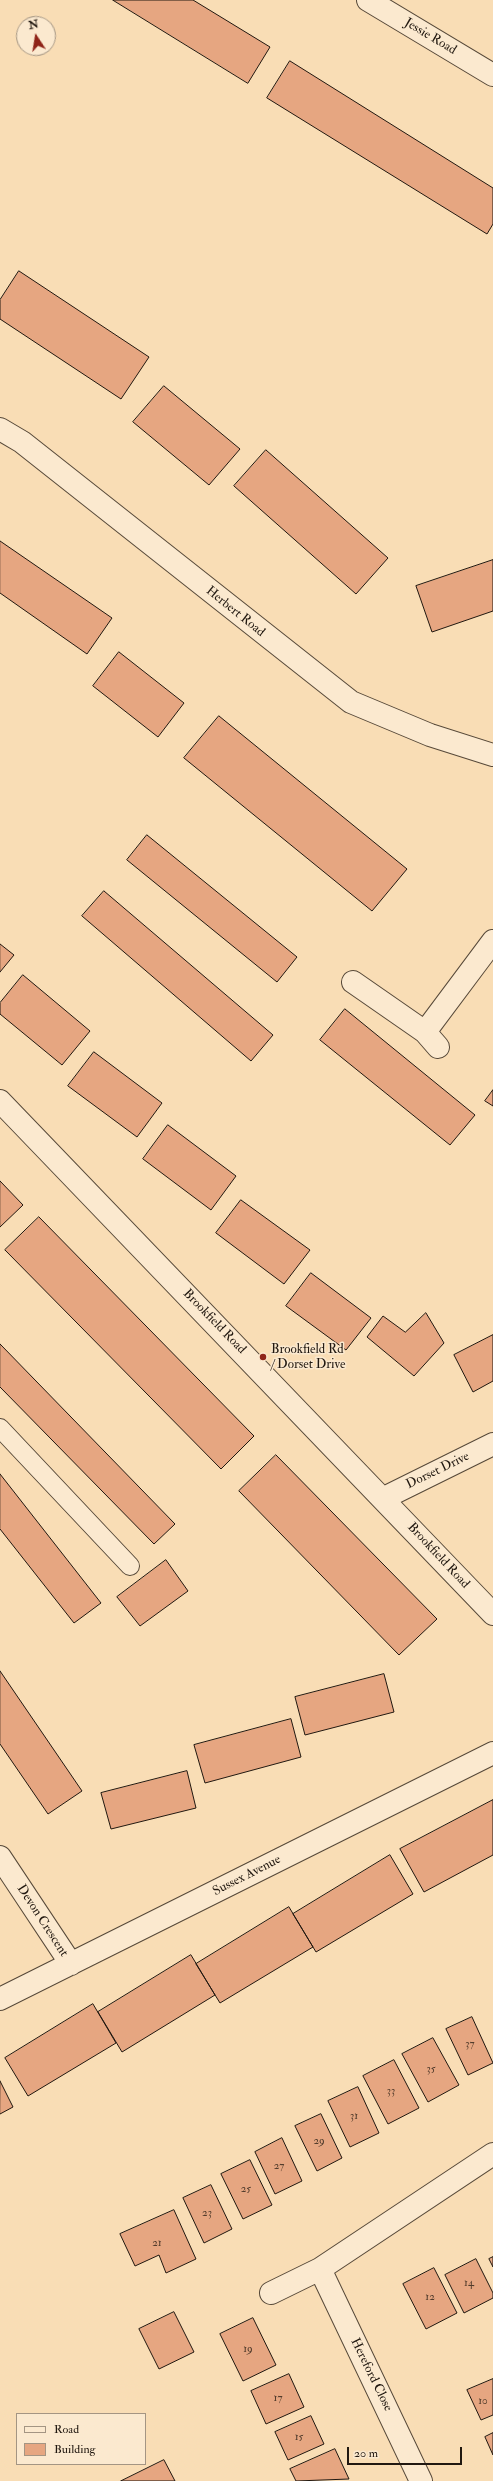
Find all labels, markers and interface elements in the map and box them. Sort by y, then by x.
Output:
street label: Jessie Road [401,15,459,59]
north arrow [16,16,56,56]
text: N [27,17,40,32]
street label: Herbert Road [202,583,268,641]
street label: Brookfield Road [179,1286,249,1358]
place label: Brookfield Rd / Dorset Drive [271,1342,345,1373]
marker: Brookfield Rd / Dorset Drive [258,1352,268,1362]
street label: Dorset Drive [404,1449,472,1493]
street label: Brookfield Road [404,1520,472,1592]
street label: Sussex Avenue [210,1852,284,1900]
street label: Devon Crescent [13,1882,71,1960]
house number: 37 [465,2038,475,2052]
house number: 35 [426,2063,436,2077]
house number: 33 [387,2085,395,2099]
house number: 31 [350,2110,358,2124]
house number: 29 [313,2135,325,2149]
house number: 27 [274,2160,284,2174]
house number: 25 [241,2183,251,2197]
house number: 23 [202,2207,212,2221]
house number: 21 [152,2237,162,2251]
house number: 14 [464,2277,474,2291]
house number: 12 [425,2291,435,2305]
street label: Hereford Close [347,2336,395,2414]
house number: 19 [243,2343,253,2357]
house number: 17 [274,2392,282,2406]
house number: 10 [478,2395,488,2409]
legend [16,2413,146,2465]
text: Road [54,2422,79,2437]
house number: 15 [295,2431,303,2445]
scale bar [349,2439,464,2465]
text: Building [54,2442,95,2457]
text: 20 m [354,2446,378,2461]

